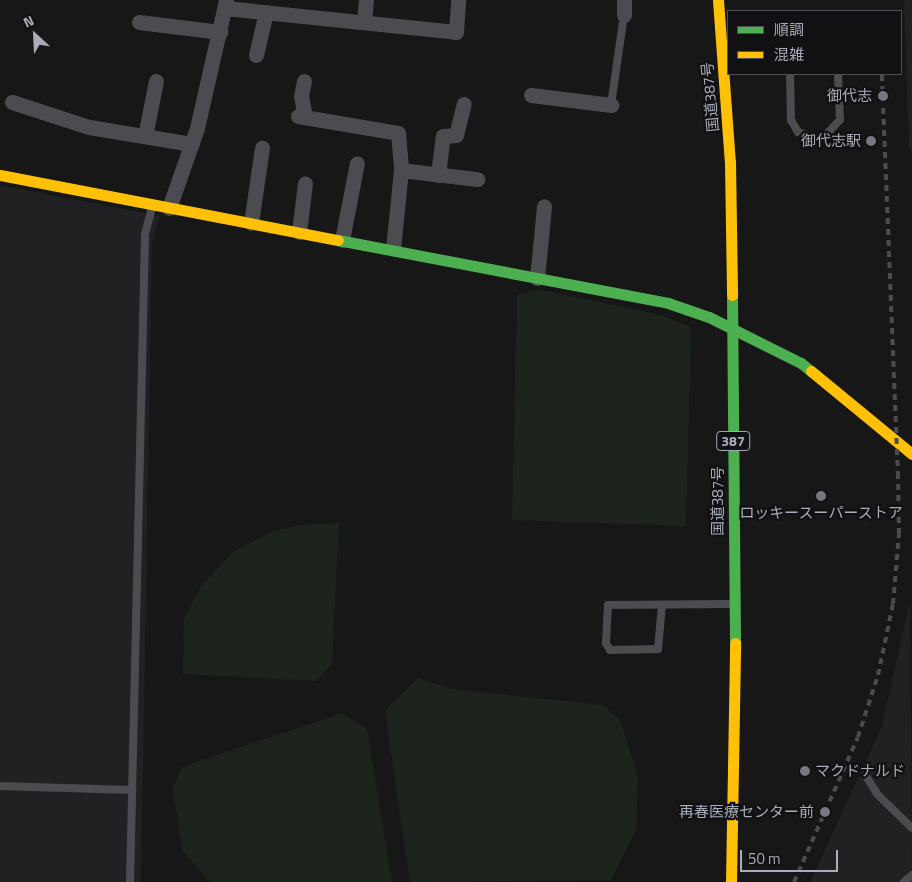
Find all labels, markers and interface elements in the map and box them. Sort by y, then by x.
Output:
text: N [20,9,37,33]
north arrow [10,10,60,60]
legend [727,10,902,75]
text: 順調 [774,18,804,41]
text: 混雑 [774,43,804,66]
street label: 国道387号 [698,61,722,133]
place label: 御代志 [827,87,872,105]
marker: 御代志 [876,89,890,103]
place label: 御代志駅 [801,132,861,150]
marker: 御代志駅 [865,135,877,147]
road number: 387 [716,430,750,452]
street label: 国道387号 [709,466,727,536]
marker: ロッキースーパーストア [815,490,827,502]
place label: ロッキースーパーストア [739,504,903,522]
place label: マクドナルド [815,762,905,780]
marker: マクドナルド [799,765,811,777]
place label: 再春医療センター前 [679,803,814,821]
marker: 再春医療センター前 [818,805,832,819]
scale bar [742,840,840,872]
text: 50 m [748,847,781,870]

